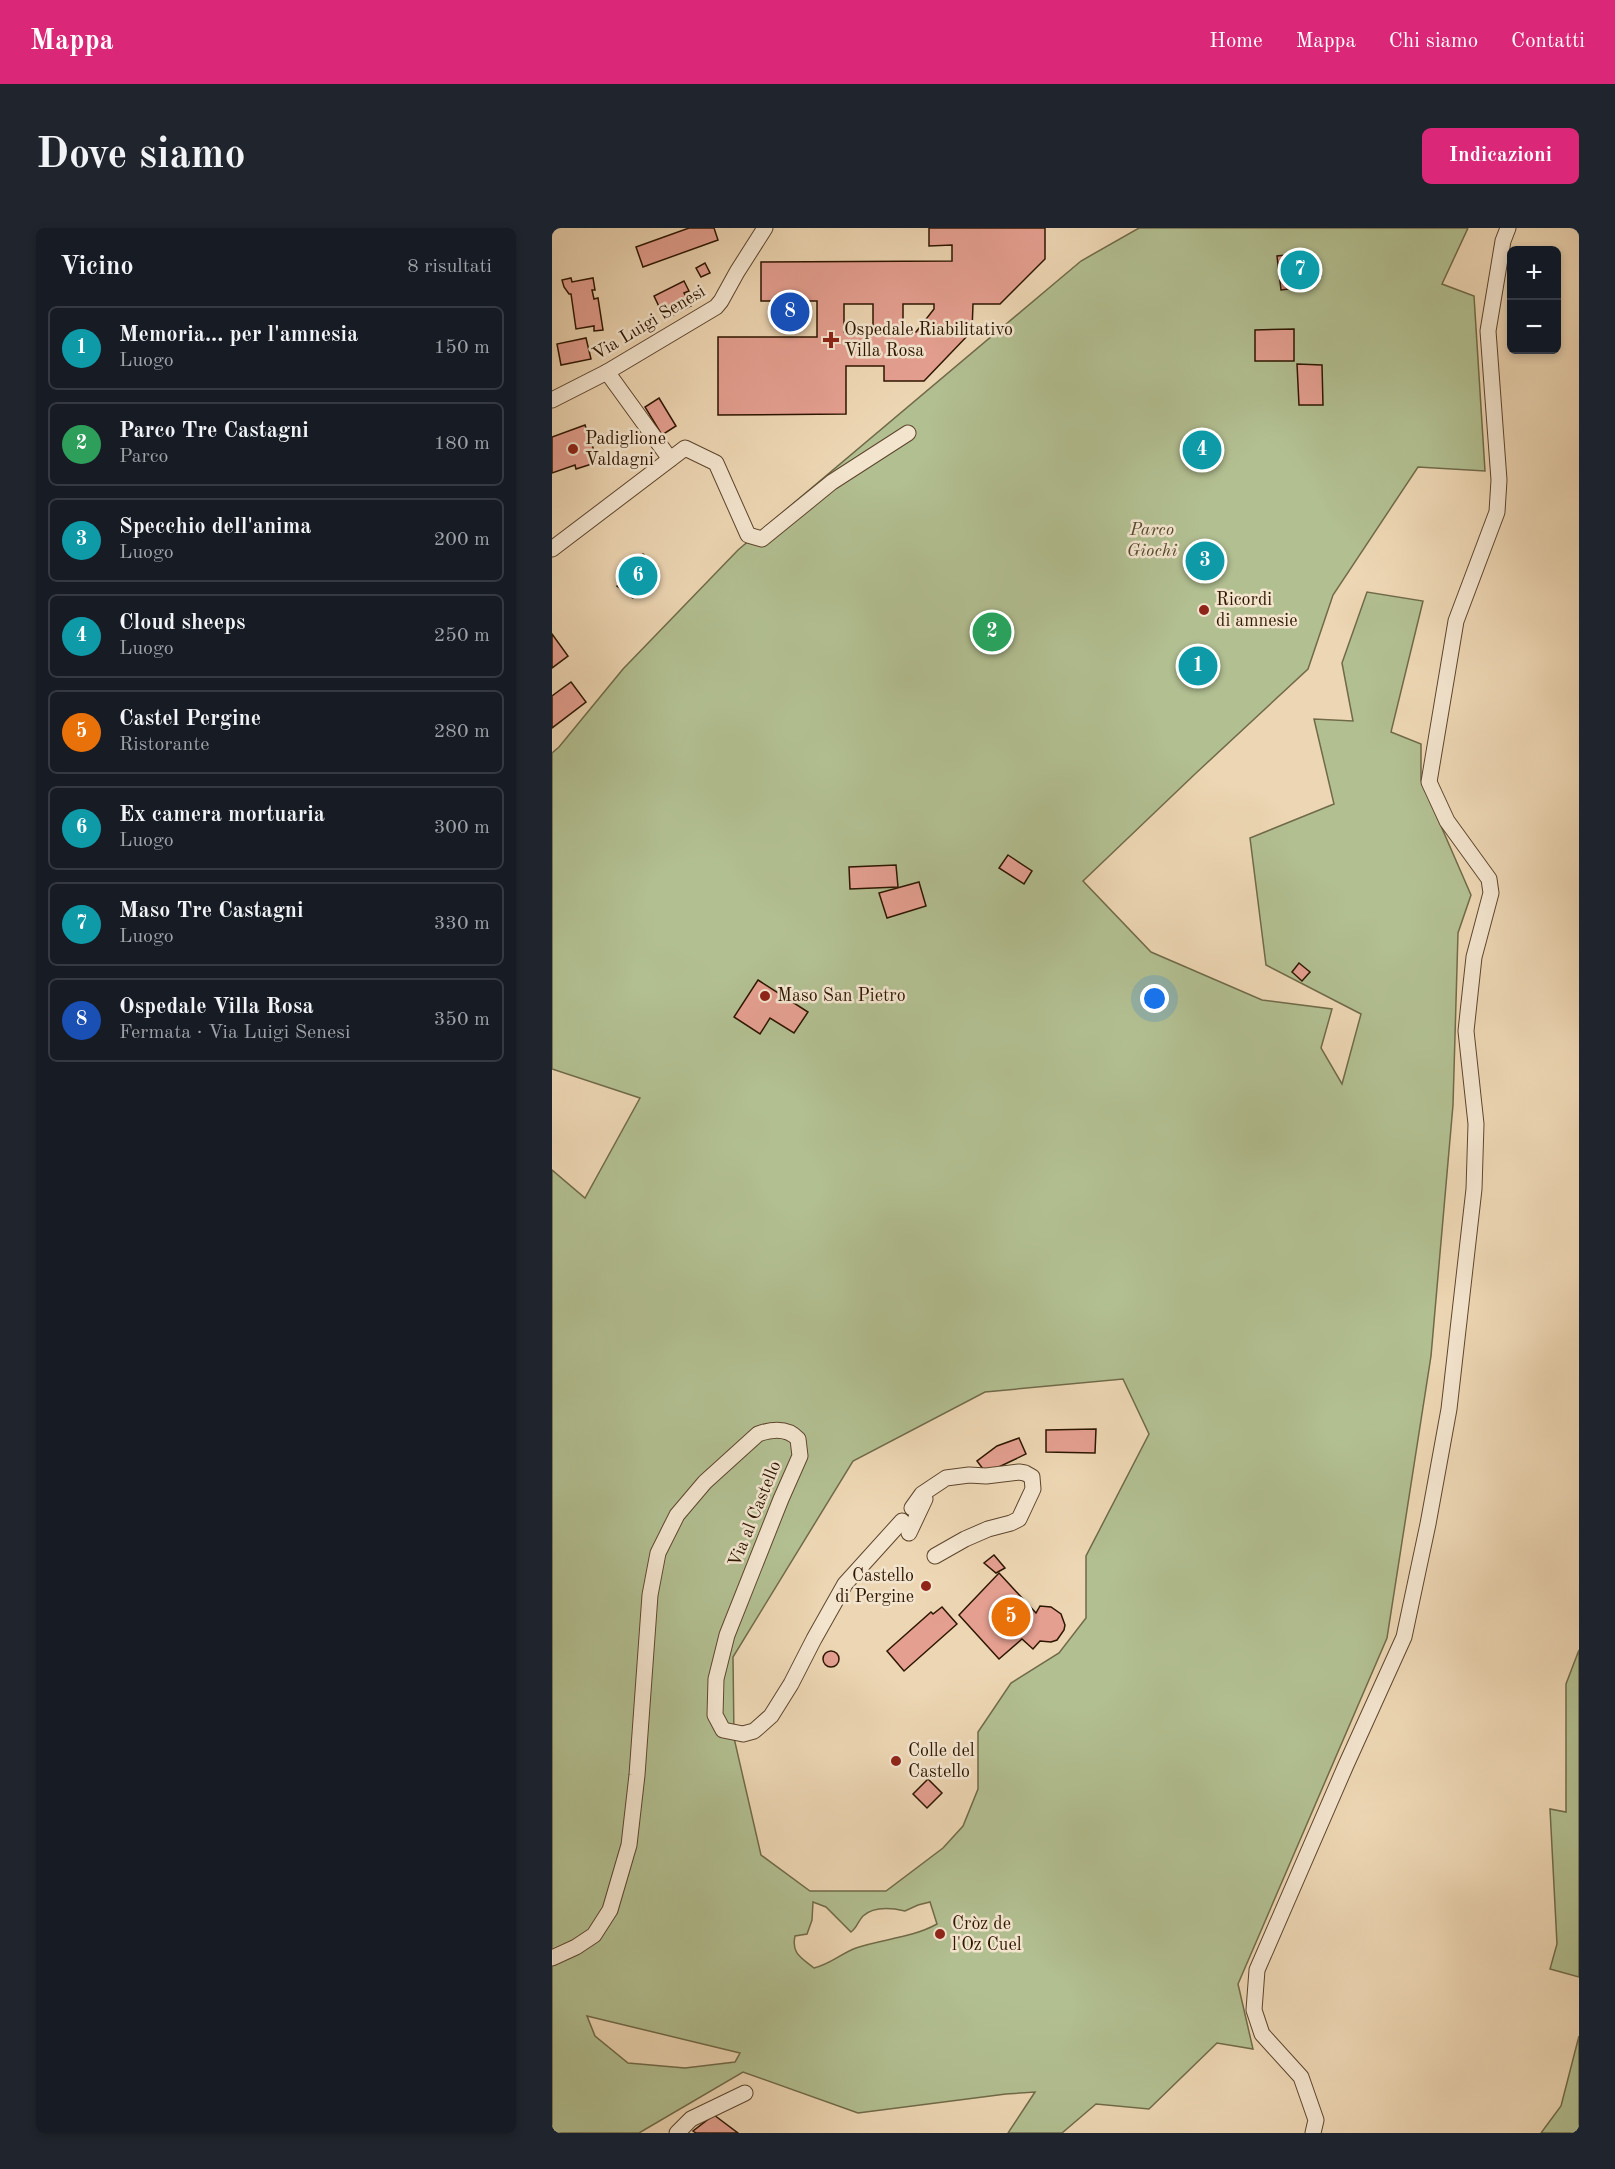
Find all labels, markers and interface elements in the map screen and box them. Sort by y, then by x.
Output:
text: Mappa [30,28,114,56]
text: Home [1209,31,1263,52]
text: Mappa [1296,31,1356,52]
text: Chi siamo [1389,31,1478,52]
text: Contatti [1511,31,1585,52]
button: Indicazioni [1422,128,1579,184]
text: Dove siamo [36,135,246,177]
map controls [1507,246,1561,354]
button: + [1507,246,1561,300]
pin: 7 [1280,248,1320,292]
text: Vicino [60,254,134,280]
text: 8 risultati [407,257,492,277]
street label: Via Luigi Senesi [589,282,709,364]
pin: 8 [770,290,810,334]
button: − [1507,300,1561,354]
place label: Ospedale Riabilitativo Villa Rosa [844,321,1013,360]
text: Memoria... per l'amnesia [119,324,358,346]
marker: Ospedale Riabilitativo Villa Rosa [822,331,840,349]
text: 1 [76,338,87,358]
text: 150 m [434,338,490,358]
text: Luogo [119,351,174,371]
text: Parco Tre Castagni [119,420,309,442]
pin: 4 [1182,428,1222,472]
place label: Padiglione Valdagni [585,430,666,469]
text: 2 [76,434,87,454]
text: 180 m [434,434,490,454]
marker: Padiglione Valdagni [566,442,580,456]
text: Parco [119,447,168,467]
text: Specchio dell'anima [119,516,311,538]
park label: Parco Giochi [1127,521,1177,560]
text: 3 [76,530,87,550]
text: 200 m [434,530,490,550]
pin: 3 [1186,538,1224,584]
text: Luogo [119,543,174,563]
pin: 6 [618,554,658,598]
place label: Ricordi di amnesie [1216,591,1297,630]
marker: Ricordi di amnesie [1197,603,1211,617]
pin: 2 [972,610,1012,654]
text: Cloud sheeps [119,612,245,634]
text: 4 [76,626,87,646]
text: 250 m [434,626,490,646]
text: Luogo [119,639,174,659]
pin: 1 [1178,644,1218,688]
text: Castel Pergine [119,708,261,730]
text: 5 [76,722,87,742]
text: 280 m [434,722,490,742]
text: Ristorante [119,735,209,755]
text: Ex camera mortuaria [119,804,325,826]
text: 6 [76,818,87,838]
text: 300 m [434,818,490,838]
text: Luogo [119,831,174,851]
text: Maso Tre Castagni [119,900,304,922]
text: 7 [76,914,87,934]
text: 330 m [434,914,490,934]
text: Luogo [119,927,174,947]
your location [1140,984,1169,1013]
place label: Maso San Pietro [777,987,906,1005]
marker: Maso San Pietro [758,989,772,1003]
text: Ospedale Villa Rosa [119,996,314,1018]
text: 8 [76,1010,87,1030]
text: 350 m [434,1010,490,1030]
text: Fermata · Via Luigi Senesi [119,1023,350,1043]
street label: Via al Castello [726,1458,784,1570]
place label: Castello di Pergine [835,1567,914,1606]
marker: Castello di Pergine [919,1579,933,1593]
pin: 5 [992,1594,1030,1640]
place label: Colle del Castello [908,1742,975,1781]
marker: Colle del Castello [889,1754,903,1768]
place label: Cròz de l'Oz Cuel [952,1915,1022,1954]
marker: Cròz de l'Oz Cuel [933,1927,947,1941]

